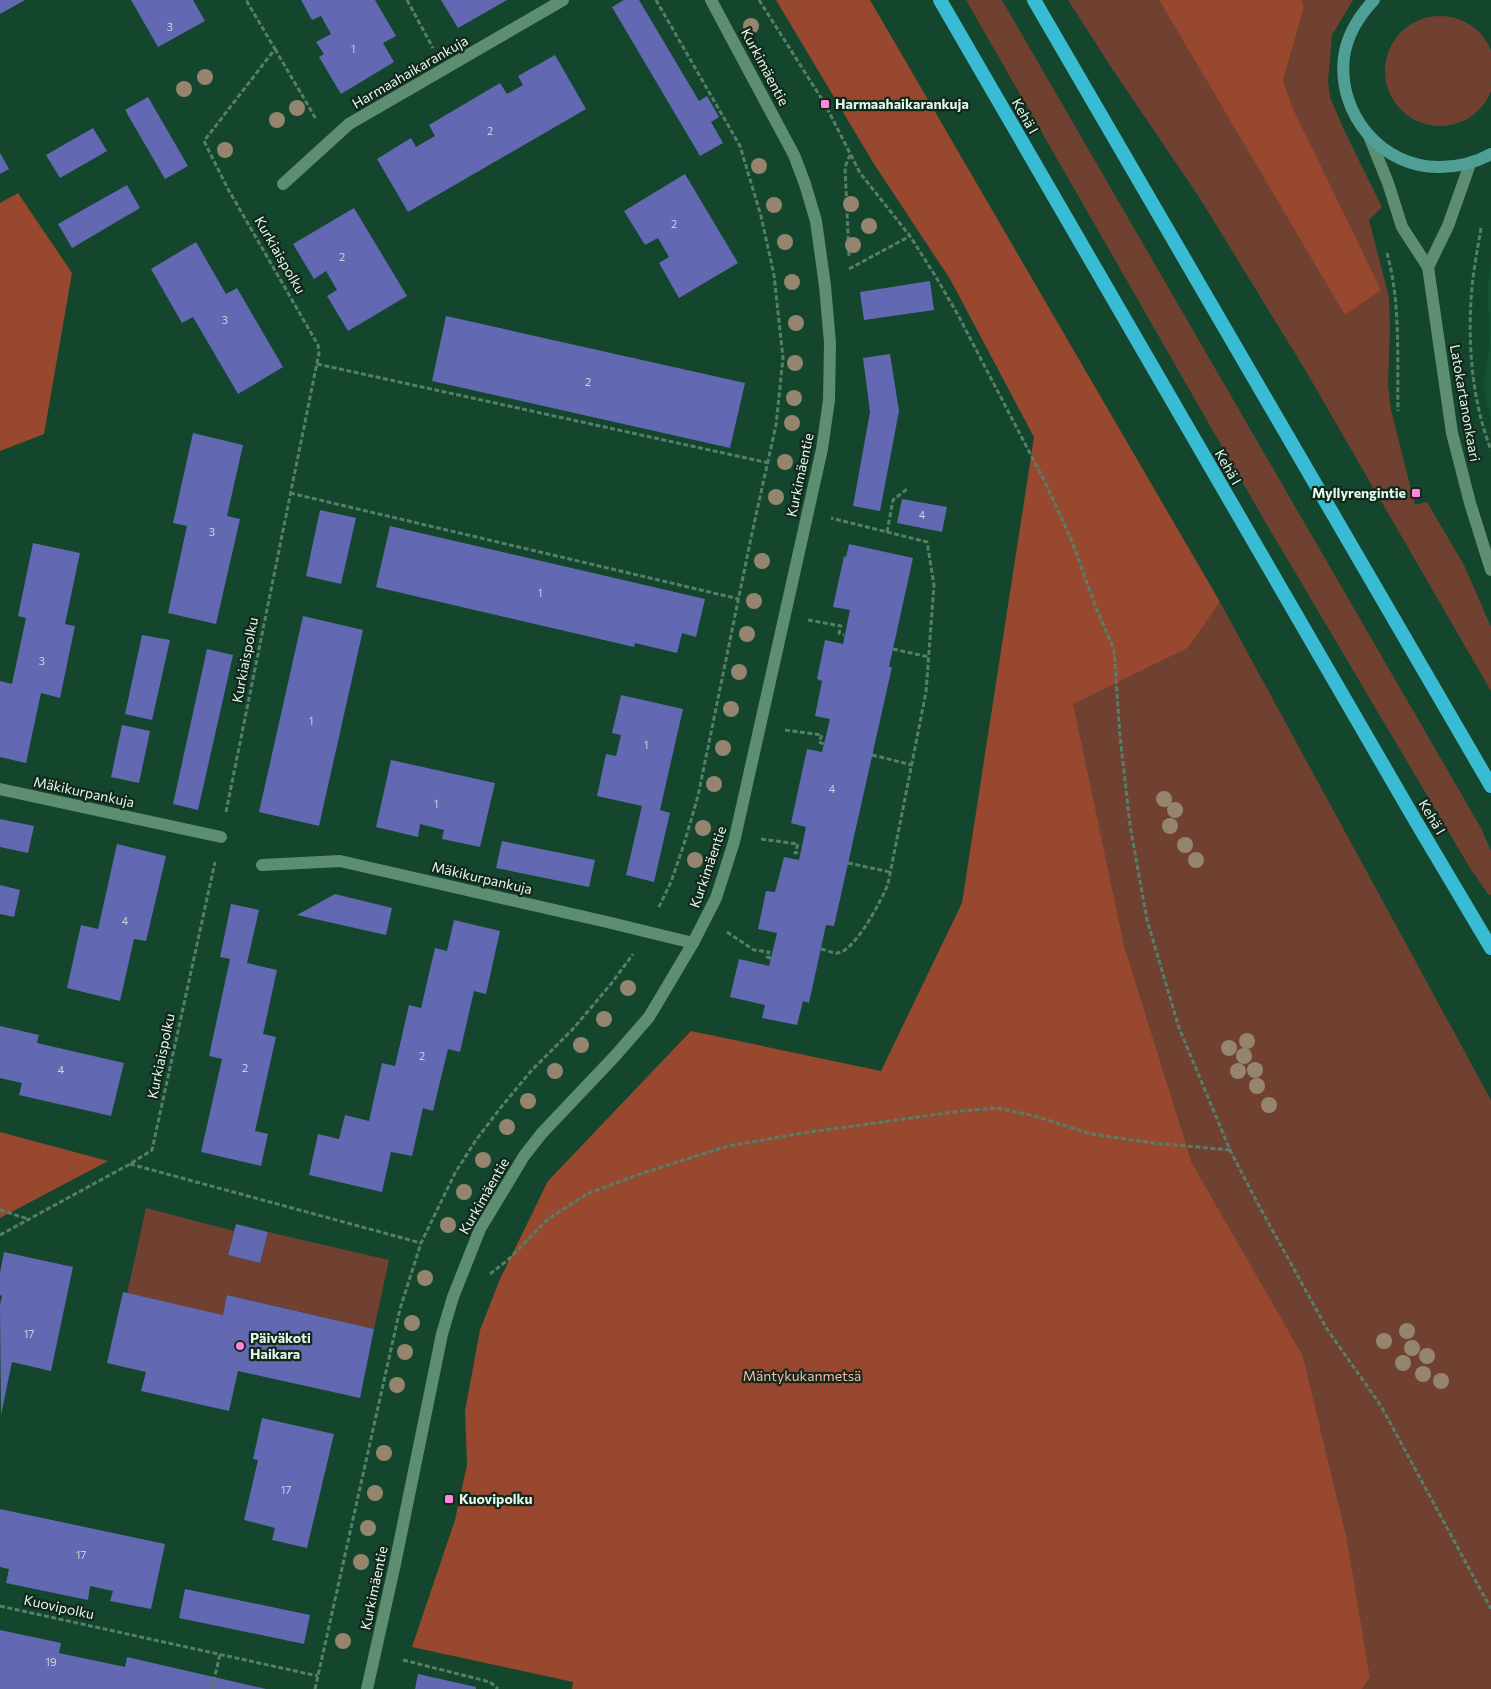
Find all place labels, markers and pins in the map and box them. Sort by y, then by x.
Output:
place label: Harmaahaikarankuja [835,95,969,112]
marker: Harmaahaikarankuja [819,98,831,110]
place label: Myllyrengintie [1312,484,1406,501]
marker: Myllyrengintie [1410,487,1422,499]
place label: Päiväkoti Haikara [250,1329,311,1362]
marker: Päiväkoti Haikara [234,1340,246,1352]
place label: Kuovipolku [459,1490,533,1507]
marker: Kuovipolku [443,1493,455,1505]

